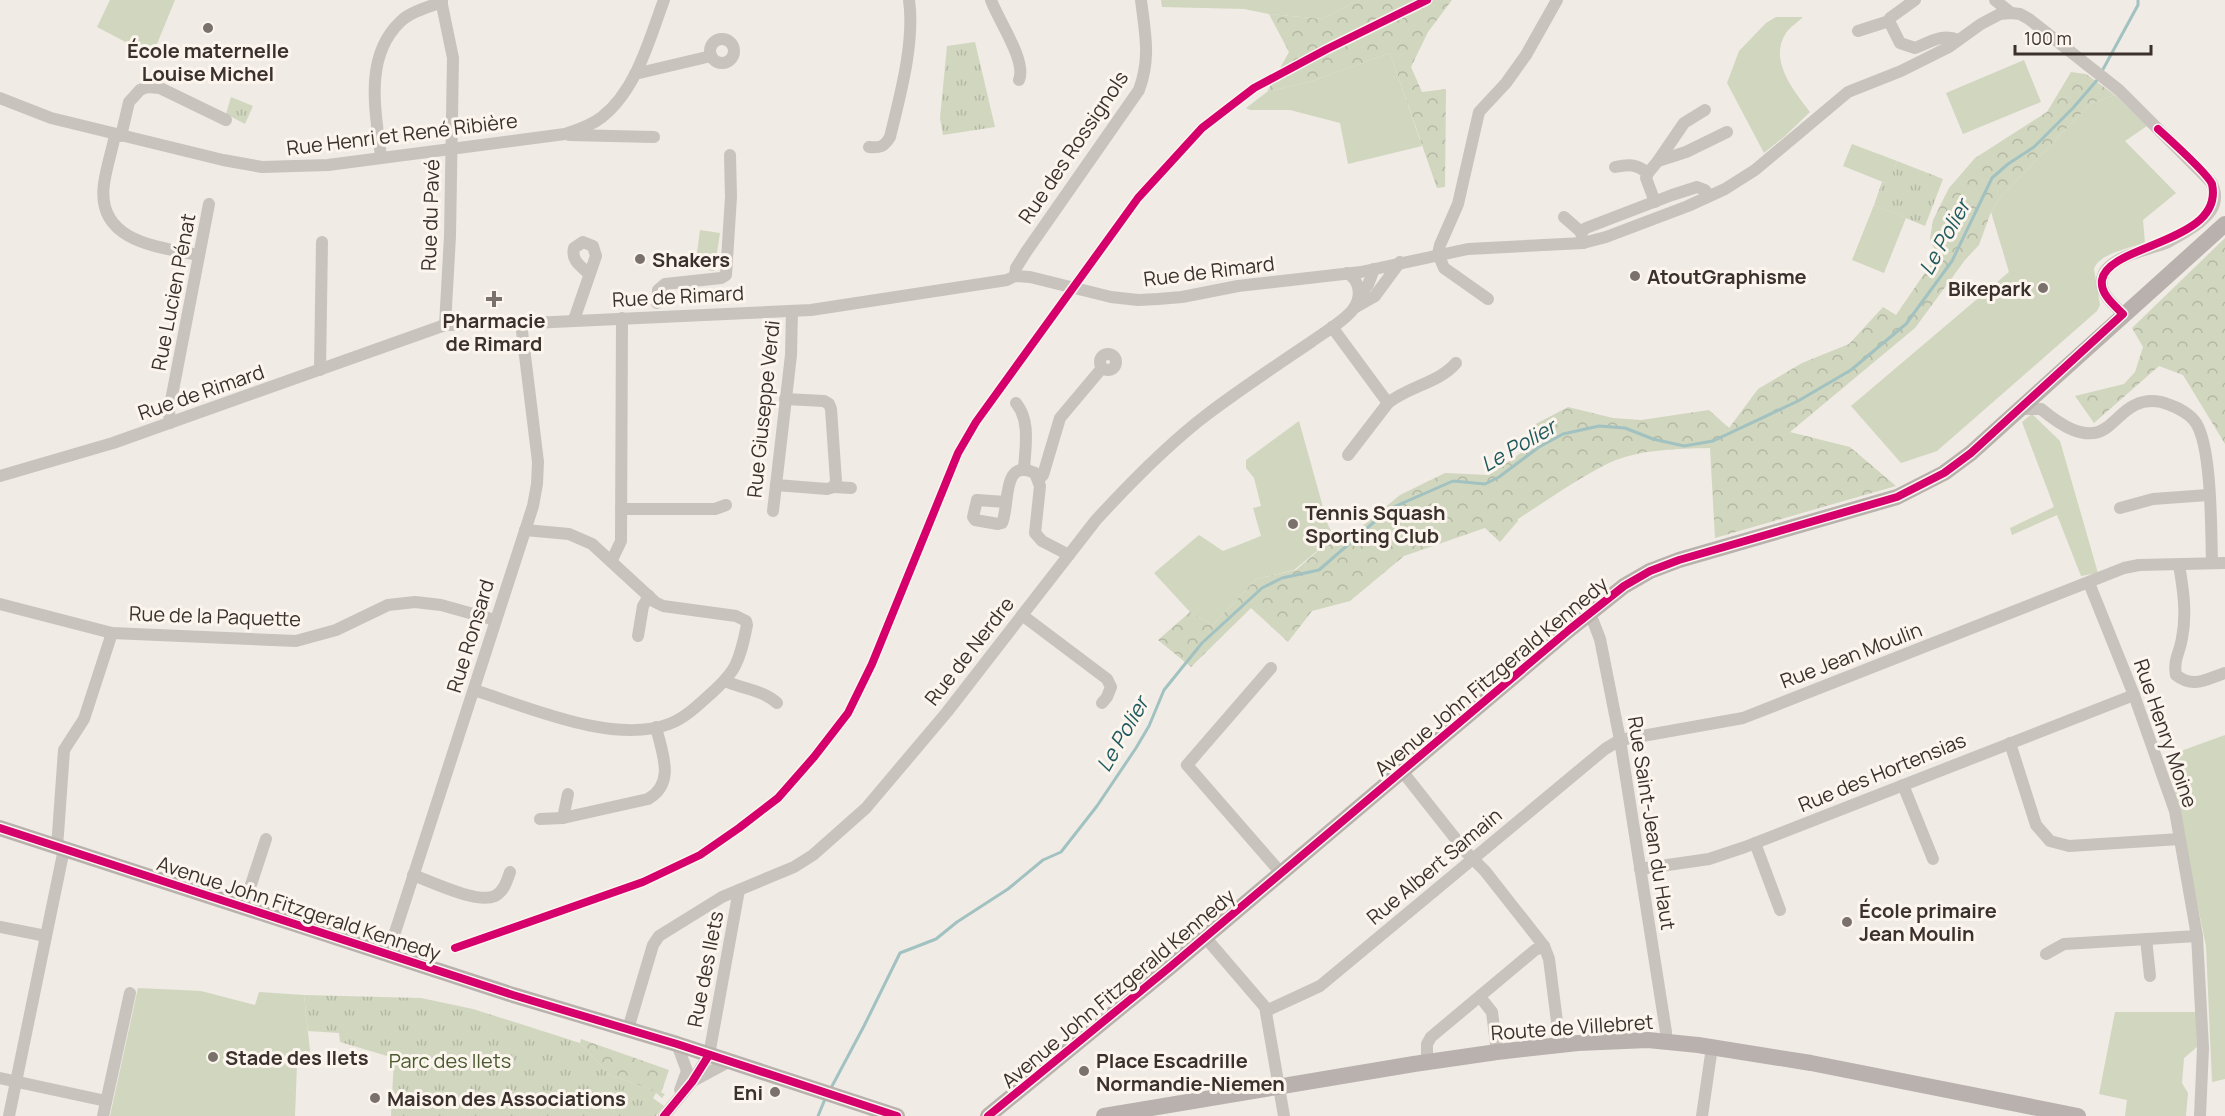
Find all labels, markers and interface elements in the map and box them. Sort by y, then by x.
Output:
scale bar [2015,18,2152,56]
marker: École maternelle Louise Michel [201,21,215,35]
text: 100 m [2024,26,2072,50]
place label: École maternelle Louise Michel [127,37,289,87]
street label: Rue des Rossignols [1012,65,1134,229]
street label: Rue Henri et René Ribière [285,106,519,162]
street label: Rue du Pavé [415,159,445,271]
water label: Le Polier [1912,192,1977,280]
street label: Rue Lucien Pénat [145,211,201,373]
place label: Shakers [652,246,730,273]
street label: Rue de Rimard [1142,250,1276,292]
marker: Shakers [633,252,647,266]
place label: AtoutGraphisme [1647,263,1807,290]
marker: AtoutGraphisme [1628,269,1642,283]
place label: Bikepark [1948,275,2032,302]
street label: Rue de Rimard [611,279,745,313]
marker: Bikepark [2036,281,2050,295]
marker: Pharmacie de Rimard [487,292,501,306]
place label: Pharmacie de Rimard [442,307,546,357]
street label: Rue Giuseppe Verdi [740,319,786,499]
street label: Rue de Rimard [134,358,268,426]
water label: Le Polier [1476,411,1563,478]
place label: Tennis Squash Sporting Club [1305,499,1446,549]
marker: Tennis Squash Sporting Club [1286,517,1300,531]
street label: Avenue John Fitzgerald Kennedy [1369,570,1614,782]
street label: Rue Ronsard [440,576,500,696]
street label: Rue de Nerdre [918,591,1020,711]
street label: Rue de la Paquette [128,600,302,632]
street label: Rue Jean Moulin [1776,616,1926,694]
street label: Rue Henry Moine [2128,655,2204,811]
water label: Le Polier [1089,689,1156,776]
street label: Rue Saint-Jean du Haut [1622,714,1682,932]
street label: Rue des Hortensias [1794,726,1970,818]
street label: Rue Albert Samain [1361,802,1507,930]
street label: Avenue John Fitzgerald Kennedy [154,849,445,967]
street label: Avenue John Fitzgerald Kennedy [996,882,1241,1094]
place label: École primaire Jean Moulin [1859,897,1997,947]
street label: Rue des Ilets [681,909,729,1029]
marker: École primaire Jean Moulin [1840,915,1854,929]
street label: Route de Villebret [1490,1008,1654,1046]
place label: Stade des Ilets [225,1044,369,1071]
park label: Parc des Ilets [389,1047,511,1074]
place label: Place Escadrille Normandie-Niemen [1096,1047,1285,1097]
marker: Stade des Ilets [206,1050,220,1064]
marker: Place Escadrille Normandie-Niemen [1077,1064,1091,1078]
place label: Eni [733,1079,763,1106]
place label: Maison des Associations [387,1085,626,1112]
marker: Eni [768,1085,782,1099]
marker: Maison des Associations [368,1091,382,1105]

